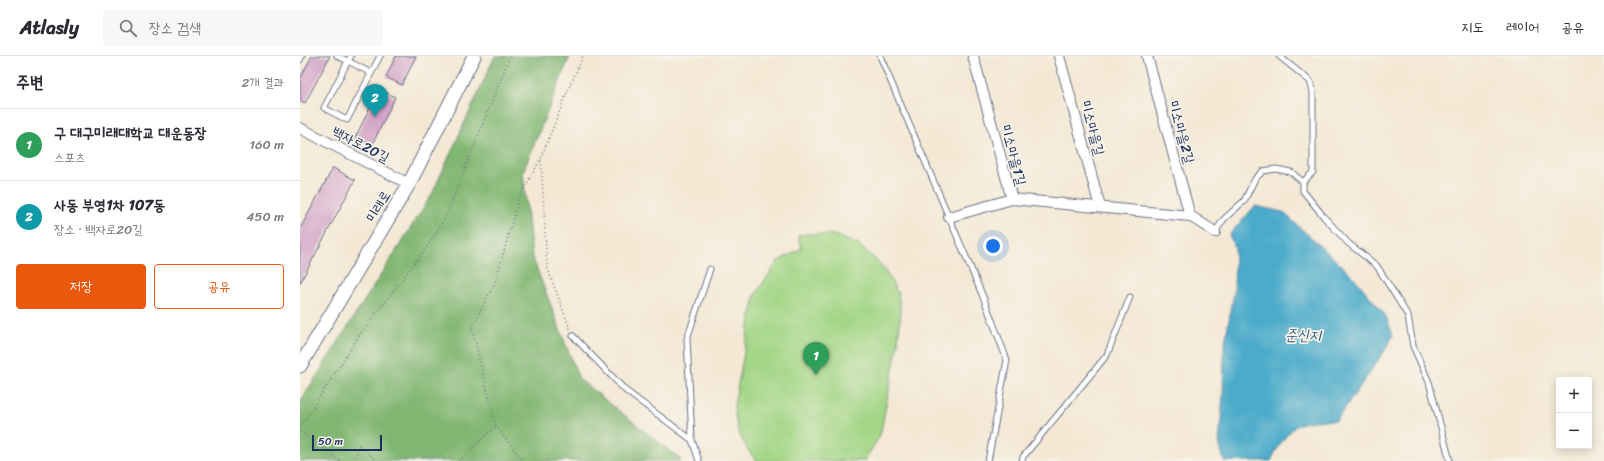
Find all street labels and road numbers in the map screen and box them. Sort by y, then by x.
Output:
street label: 미소마을길 [1073,98,1112,159]
street label: 미소마을2길 [1161,98,1202,167]
street label: 백자로20길 [327,119,395,170]
street label: 미소마을1길 [993,122,1034,189]
street label: 미래로 [359,185,398,227]

